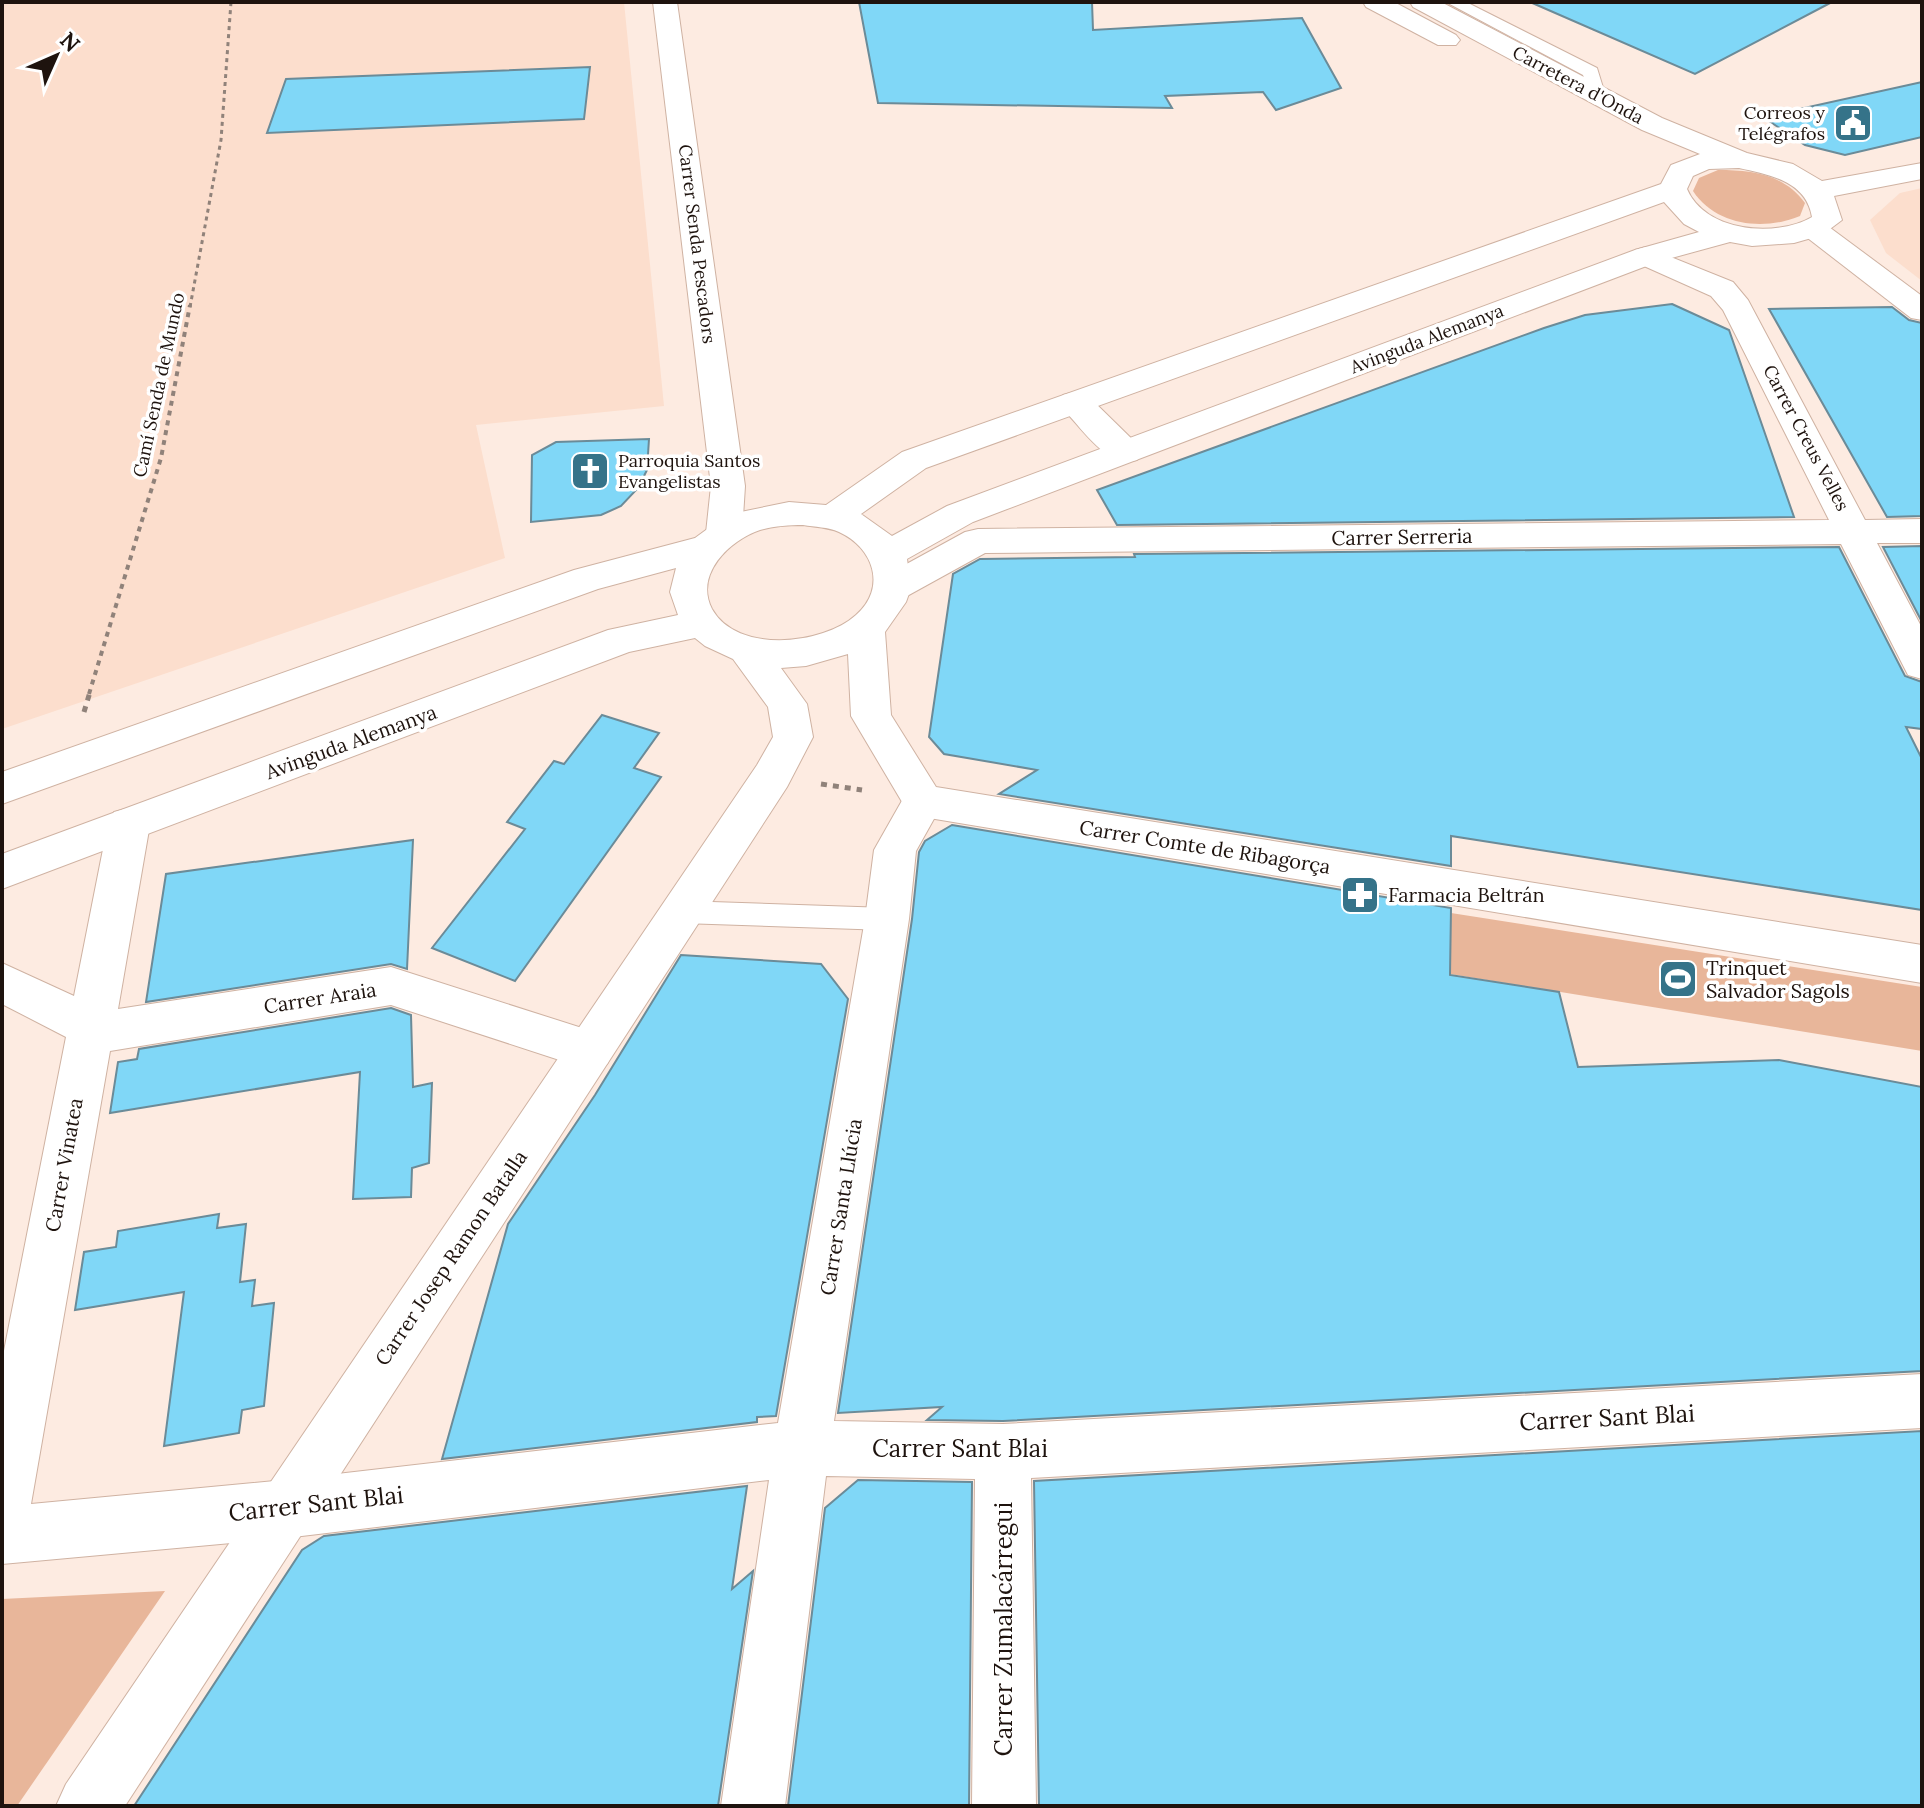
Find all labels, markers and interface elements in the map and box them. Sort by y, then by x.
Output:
north arrow [16,16,96,96]
text: N [54,26,86,58]
street label: Carretera d'Onda [1509,40,1648,129]
place label: Correos y Telégrafos [1738,101,1825,145]
public building icon: Correos y Telégrafos [1832,102,1874,144]
street label: Carrer Senda Pescadors [674,143,721,345]
street label: Camí Senda de Mundo [128,290,189,479]
street label: Avinguda Alemanya [1346,299,1507,379]
street label: Carrer Creus Velles [1758,361,1855,515]
place label: Parroquia Santos Evangelistas [618,449,760,493]
church icon: Parroquia Santos Evangelistas [569,450,611,492]
street label: Carrer Serreria [1331,523,1473,550]
street label: Avinguda Alemanya [261,699,440,784]
street label: Carrer Comte de Ribagorça [1078,814,1332,879]
pharmacy icon: Farmacia Beltrán [1339,874,1381,916]
place label: Farmacia Beltrán [1388,882,1545,907]
place label: Trinquet Salvador Sagols [1706,955,1850,1003]
sports icon: Trinquet Salvador Sagols [1657,958,1699,1000]
street label: Carrer Araia [262,976,378,1019]
street label: Carrer Vinatea [39,1096,88,1234]
street label: Carrer Santa Llúcia [814,1117,867,1297]
street label: Carrer Josep Ramon Batalla [369,1145,532,1370]
street label: Carrer Sant Blai [1518,1397,1696,1438]
street label: Carrer Sant Blai [872,1433,1048,1464]
street label: Carrer Sant Blai [227,1479,405,1528]
street label: Carrer Zumalacárregui [988,1502,1019,1756]

